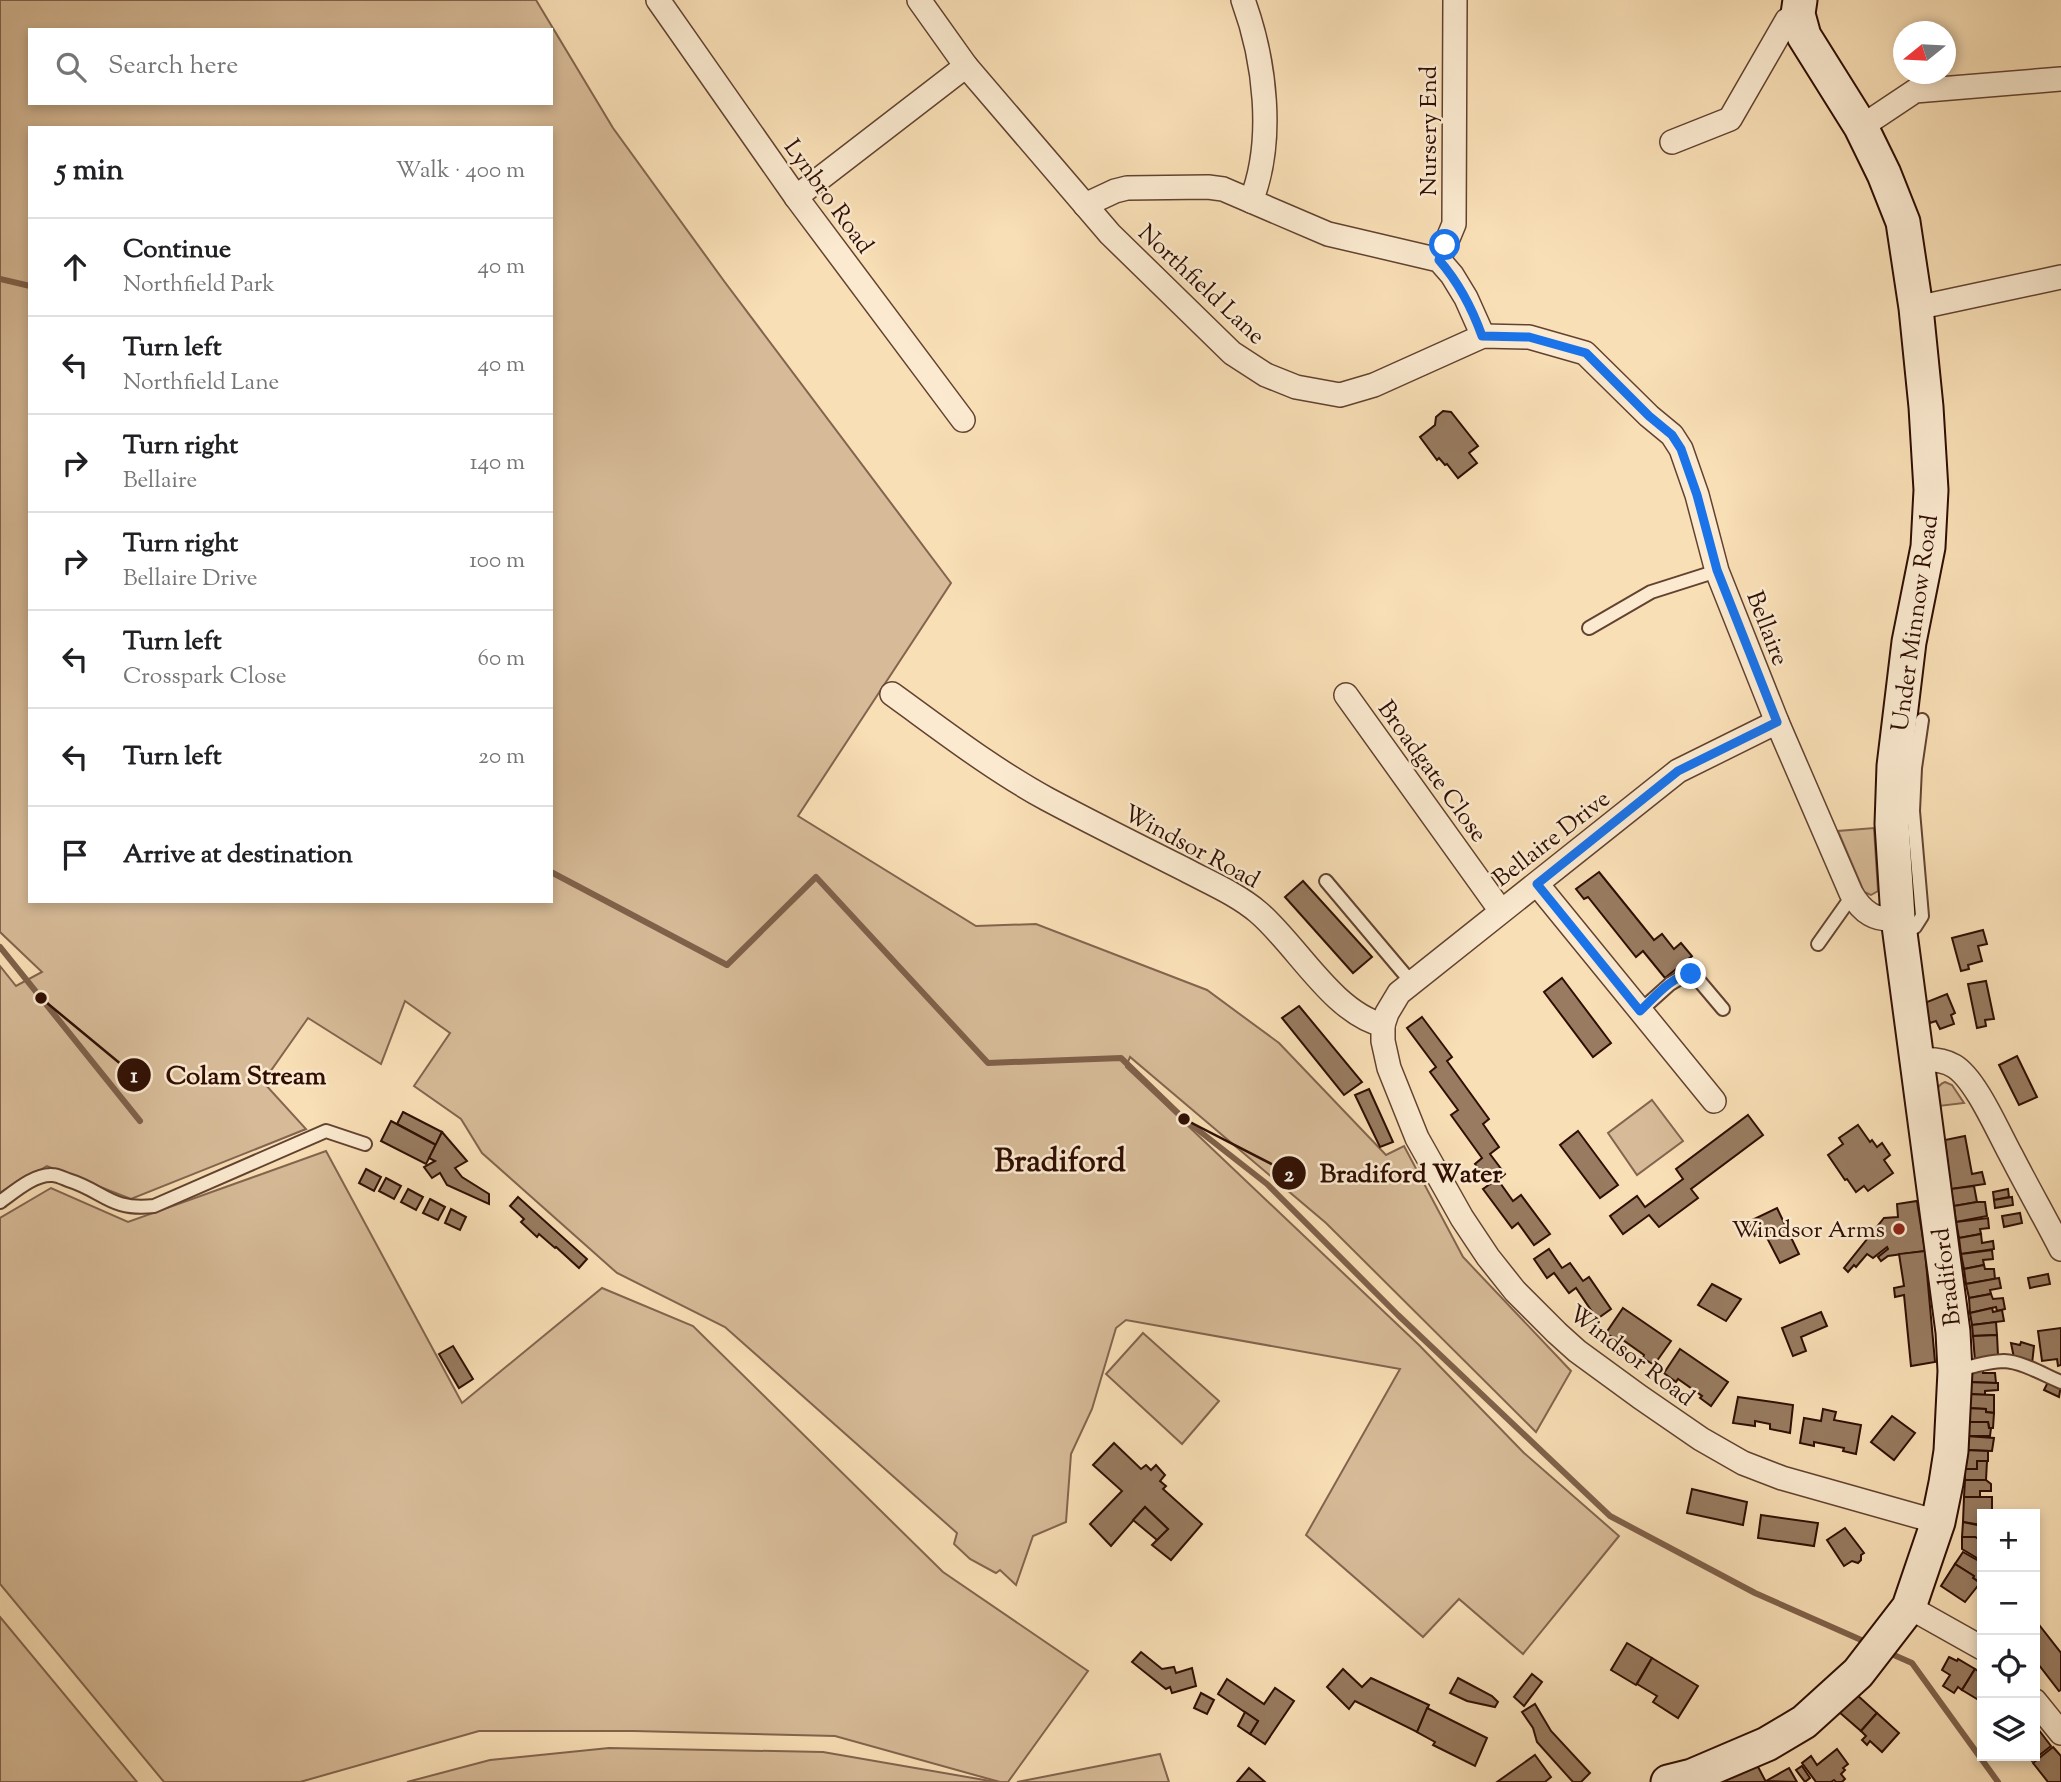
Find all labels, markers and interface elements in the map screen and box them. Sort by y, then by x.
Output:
north arrow [1893,21,1956,84]
search box [28,28,553,105]
icon: search [52,48,90,86]
text: Search here [108,48,238,85]
street label: Nursery End [1413,65,1447,196]
street label: Lynbro Road [774,133,881,262]
text: 5 min [56,150,124,193]
text: Walk · 400 m [396,155,525,188]
street label: Northfield Lane [1129,217,1272,354]
route start [1429,229,1460,260]
text: Continue [123,232,231,269]
icon: ahead [56,248,94,286]
text: 40 m [478,251,525,284]
text: Northfield Park [123,269,275,302]
text: Turn left [123,330,222,367]
icon: left [56,346,94,384]
text: 40 m [478,349,525,382]
text: Northfield Lane [123,367,279,400]
text: Turn right [123,428,238,465]
icon: right [56,444,94,482]
text: 140 m [470,447,525,480]
text: Bellaire [123,465,197,498]
street label: Under Minnow Road [1884,512,1948,734]
text: Turn right [123,526,238,563]
icon: right [56,542,94,580]
text: 100 m [469,545,525,578]
text: Bellaire Drive [123,563,258,596]
street label: Bellaire [1736,586,1796,671]
text: Turn left [123,624,222,661]
icon: left [56,640,94,678]
text: 60 m [477,643,525,676]
text: Crosspark Close [123,661,287,694]
street label: Broadgate Close [1368,694,1494,850]
icon: left [56,738,94,776]
text: Turn left [123,739,222,776]
text: 20 m [478,741,525,774]
street label: Bellaire Drive [1486,783,1618,896]
street label: Windsor Road [1117,797,1266,898]
icon: arrive [56,836,94,874]
text: Arrive at destination [123,837,353,874]
route end [1675,958,1706,989]
callout: Colam Stream [116,1051,340,1098]
text: Colam Stream [166,1059,327,1096]
text: 1 [130,1062,138,1092]
district label: Bradiford [994,1140,1126,1186]
callout: Bradiford Water [1271,1150,1517,1197]
text: Bradiford Water [1320,1157,1502,1194]
text: 2 [1284,1161,1294,1191]
place label: Windsor Arms [1731,1214,1885,1248]
marker: Windsor Arms [1891,1221,1907,1237]
street label: Bradiford [1925,1225,1971,1328]
street label: Windsor Road [1561,1298,1701,1416]
map controls [1977,1509,2040,1761]
button: + [1977,1509,2040,1572]
button: − [1977,1572,2040,1635]
button: locate [1977,1635,2040,1698]
button: layers [1977,1698,2040,1761]

